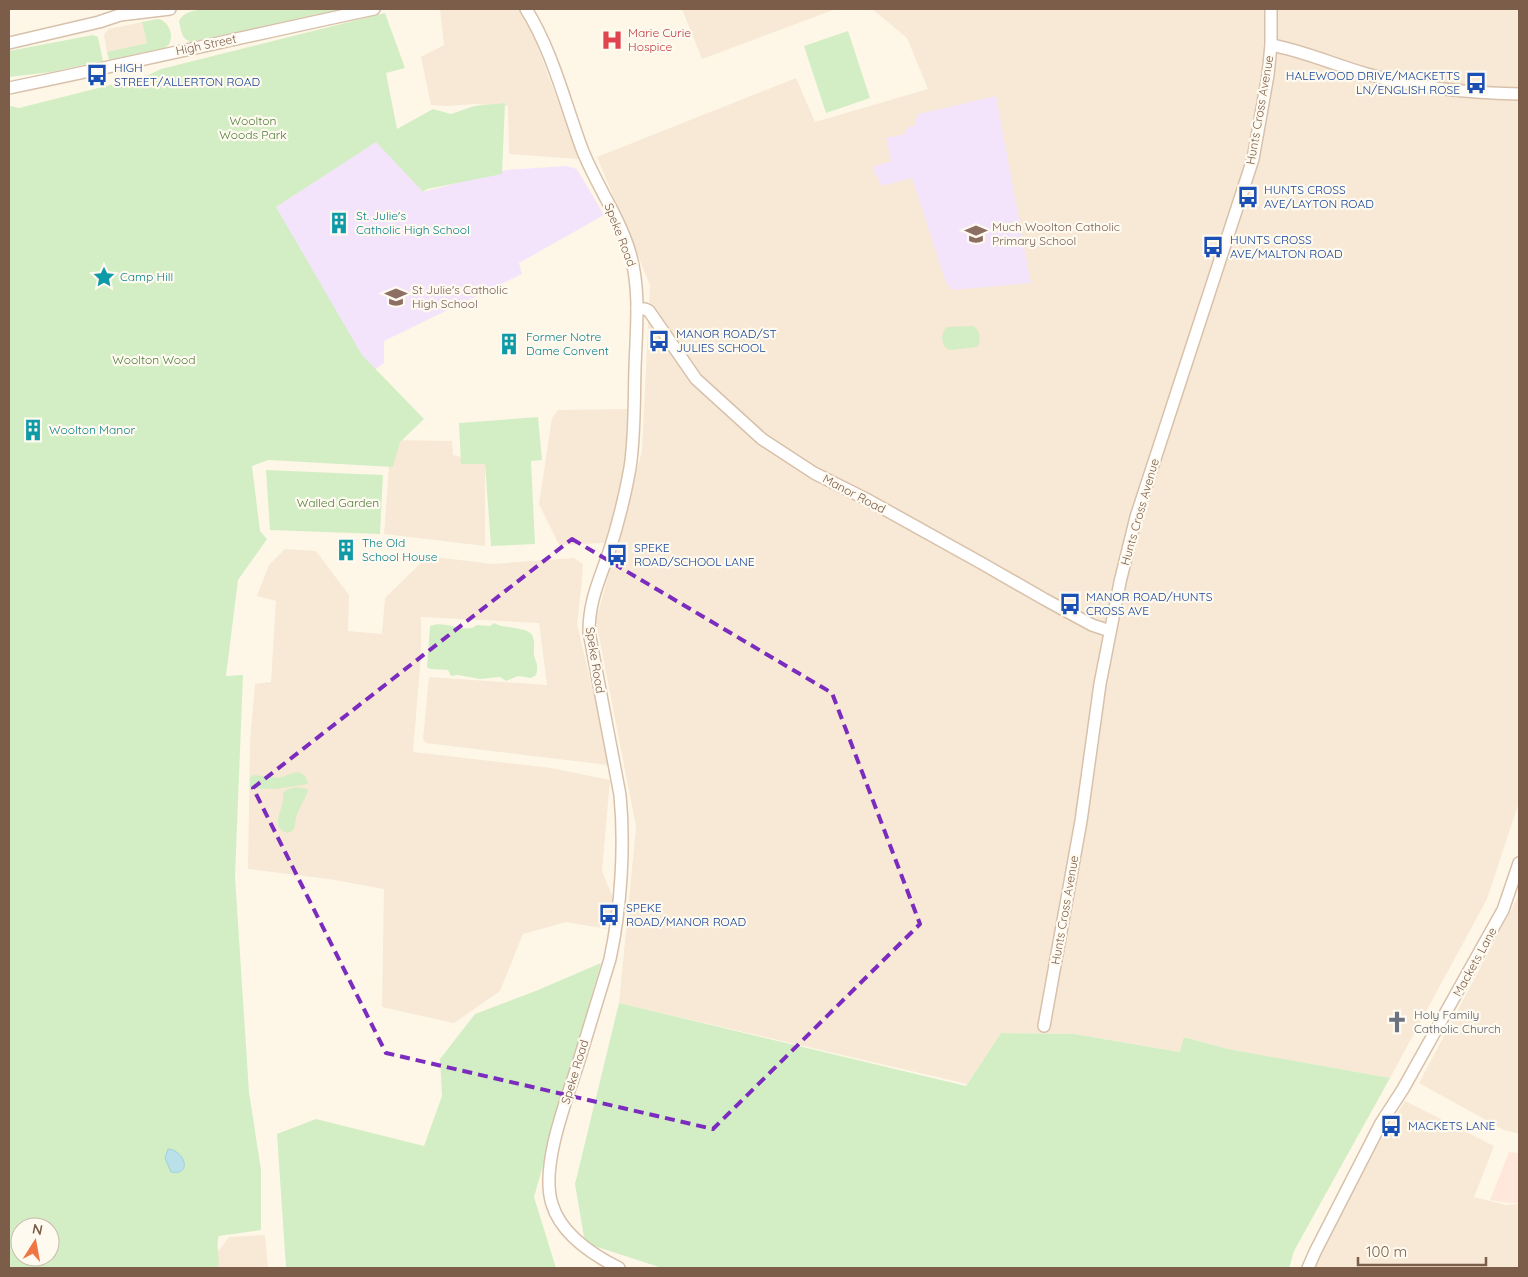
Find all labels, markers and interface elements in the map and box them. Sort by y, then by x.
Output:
place label: Marie Curie Hospice [628,25,691,54]
hospital icon: Marie Curie Hospice [599,27,625,53]
street label: High Street [174,31,238,58]
street label: Hunts Cross Avenue [1243,54,1277,166]
place label: HIGH STREET/ALLERTON ROAD [114,60,260,89]
bus stop icon: HIGH STREET/ALLERTON ROAD [84,62,110,88]
place label: HALEWOOD DRIVE/MACKETTS LN/ENGLISH ROSE [1286,68,1460,97]
bus stop icon: HALEWOOD DRIVE/MACKETTS LN/ENGLISH ROSE [1463,70,1489,96]
park label: Woolton Woods Park [219,113,287,142]
place label: HUNTS CROSS AVE/LAYTON ROAD [1264,182,1374,211]
bus stop icon: HUNTS CROSS AVE/LAYTON ROAD [1235,184,1261,210]
street label: Speke Road [601,201,639,269]
place label: St. Julie's Catholic High School [356,208,470,237]
building icon: St. Julie's Catholic High School [326,210,352,236]
place label: Much Woolton Catholic Primary School [992,219,1120,248]
school or university icon: Much Woolton Catholic Primary School [963,221,989,247]
place label: HUNTS CROSS AVE/MALTON ROAD [1230,232,1343,261]
bus stop icon: HUNTS CROSS AVE/MALTON ROAD [1200,234,1226,260]
place icon: Camp Hill [91,264,117,290]
place label: Camp Hill [120,269,173,284]
place label: St Julie's Catholic High School [412,282,508,311]
school or university icon: St Julie's Catholic High School [383,284,409,310]
place label: MANOR ROAD/ST JULIES SCHOOL [676,326,777,355]
bus stop icon: MANOR ROAD/ST JULIES SCHOOL [646,328,672,354]
place label: Former Notre Dame Convent [526,329,609,358]
building icon: Former Notre Dame Convent [496,331,522,357]
park label: Woolton Wood [112,352,196,367]
building icon: Woolton Manor [20,417,46,443]
place label: Woolton Manor [49,422,135,437]
street label: Hunts Cross Avenue [1117,456,1162,567]
street label: Manor Road [820,471,888,516]
park label: Walled Garden [297,495,379,510]
place label: The Old School House [362,535,438,564]
building icon: The Old School House [333,537,359,563]
place label: SPEKE ROAD/SCHOOL LANE [634,540,755,569]
bus stop icon: SPEKE ROAD/SCHOOL LANE [604,542,630,568]
place label: MANOR ROAD/HUNTS CROSS AVE [1086,589,1213,618]
bus stop icon: MANOR ROAD/HUNTS CROSS AVE [1057,591,1083,617]
street label: Speke Road [583,626,608,694]
street label: Hunts Cross Avenue [1048,854,1082,966]
place label: SPEKE ROAD/MANOR ROAD [626,900,746,929]
bus stop icon: SPEKE ROAD/MANOR ROAD [596,902,622,928]
street label: Mackets Lane [1449,924,1500,999]
place label: Holy Family Catholic Church [1414,1007,1501,1036]
church icon: Holy Family Catholic Church [1384,1009,1410,1035]
street label: Speke Road [558,1038,591,1106]
bus stop icon: MACKETS LANE [1378,1113,1404,1139]
place label: MACKETS LANE [1408,1118,1496,1133]
north arrow [10,1217,60,1267]
text: N [31,1219,44,1239]
scale bar [1358,1234,1486,1266]
text: 100 m [1366,1242,1407,1261]

